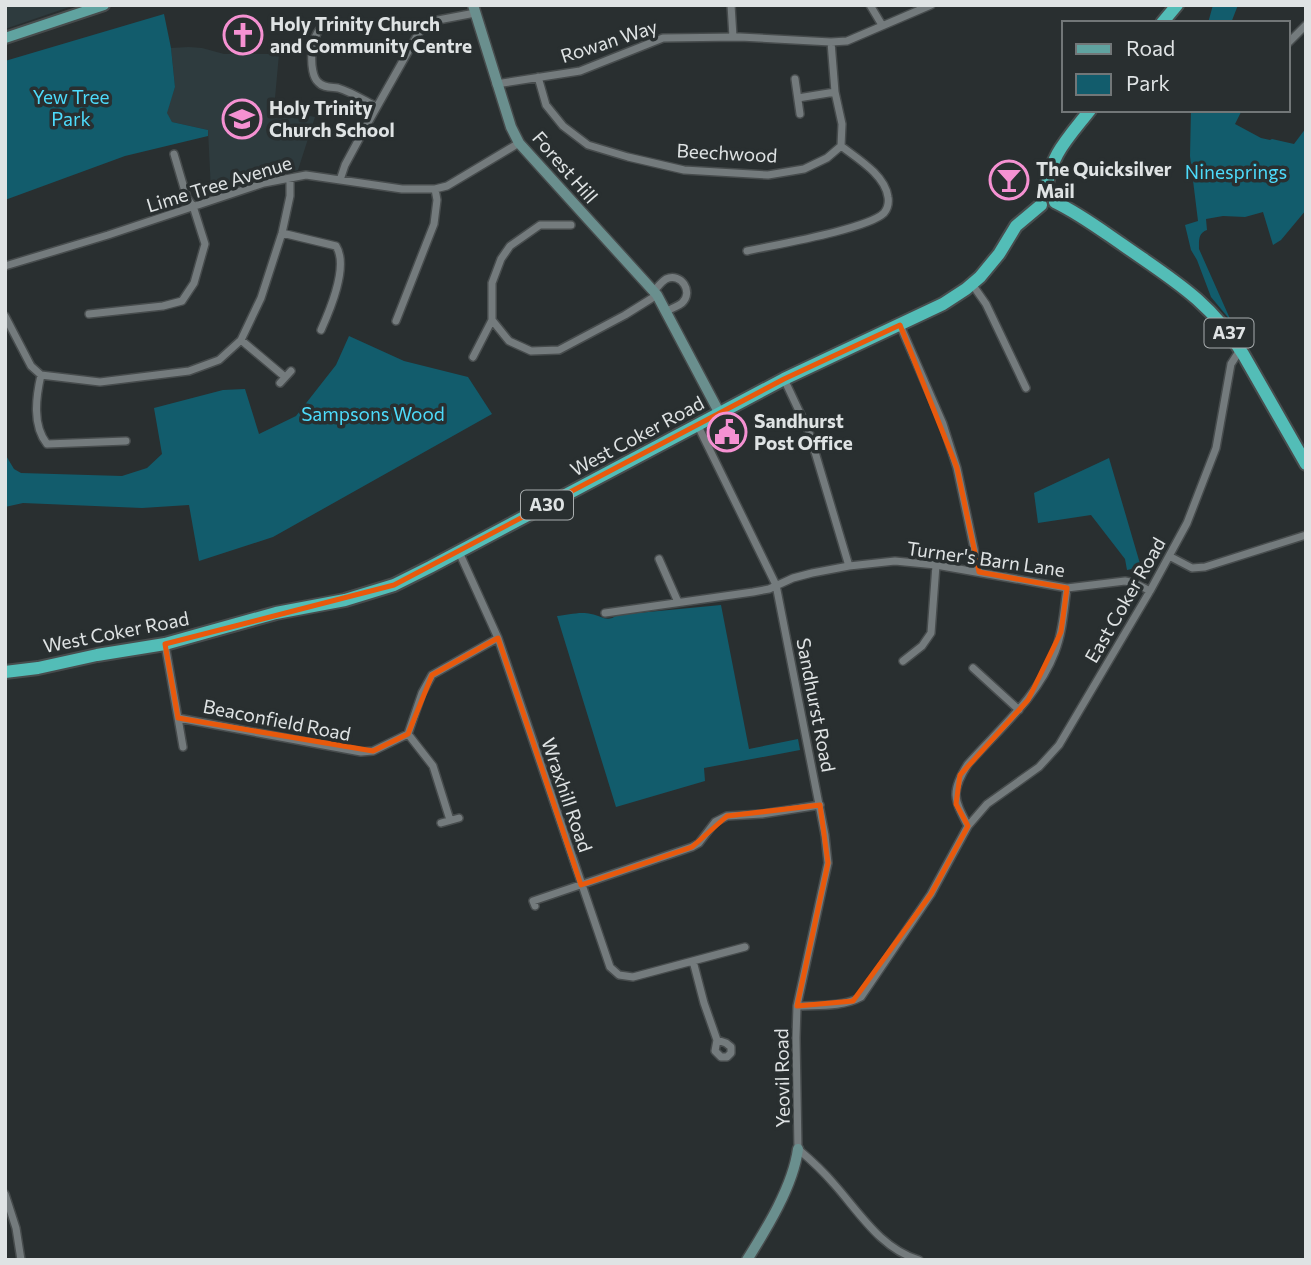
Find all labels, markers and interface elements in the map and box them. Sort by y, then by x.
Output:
place label: Holy Trinity Church and Community Centre [270,12,472,57]
church icon: Holy Trinity Church and Community Centre [222,14,264,56]
street label: Rowan Way [557,14,660,67]
legend [1062,21,1290,112]
text: Road [1126,35,1175,60]
text: Park [1126,70,1170,95]
park label: Yew Tree Park [32,85,110,130]
place label: Holy Trinity Church School [269,96,395,141]
school or university icon: Holy Trinity Church School [221,98,263,140]
street label: Forest Hill [528,126,603,207]
street label: Beechwood [676,138,778,167]
street label: Lime Tree Avenue [143,150,294,217]
place label: The Quicksilver Mail [1036,157,1172,202]
bar icon: The Quicksilver Mail [988,159,1030,201]
park label: Ninesprings [1185,160,1287,183]
road number: A37 [1204,318,1254,348]
street label: West Coker Road [566,391,707,480]
park label: Sampsons Wood [301,402,445,425]
place label: Sandhurst Post Office [754,409,853,454]
public building icon: Sandhurst Post Office [706,411,748,453]
road number: A30 [521,490,573,520]
street label: East Coker Road [1079,533,1170,667]
street label: Turner's Barn Lane [906,536,1067,581]
street label: West Coker Road [41,606,191,657]
street label: Sandhurst Road [792,636,841,774]
street label: Beaconfield Road [201,694,353,745]
street label: Wraxhill Road [537,735,598,855]
street label: Yeovil Road [769,1028,794,1128]

